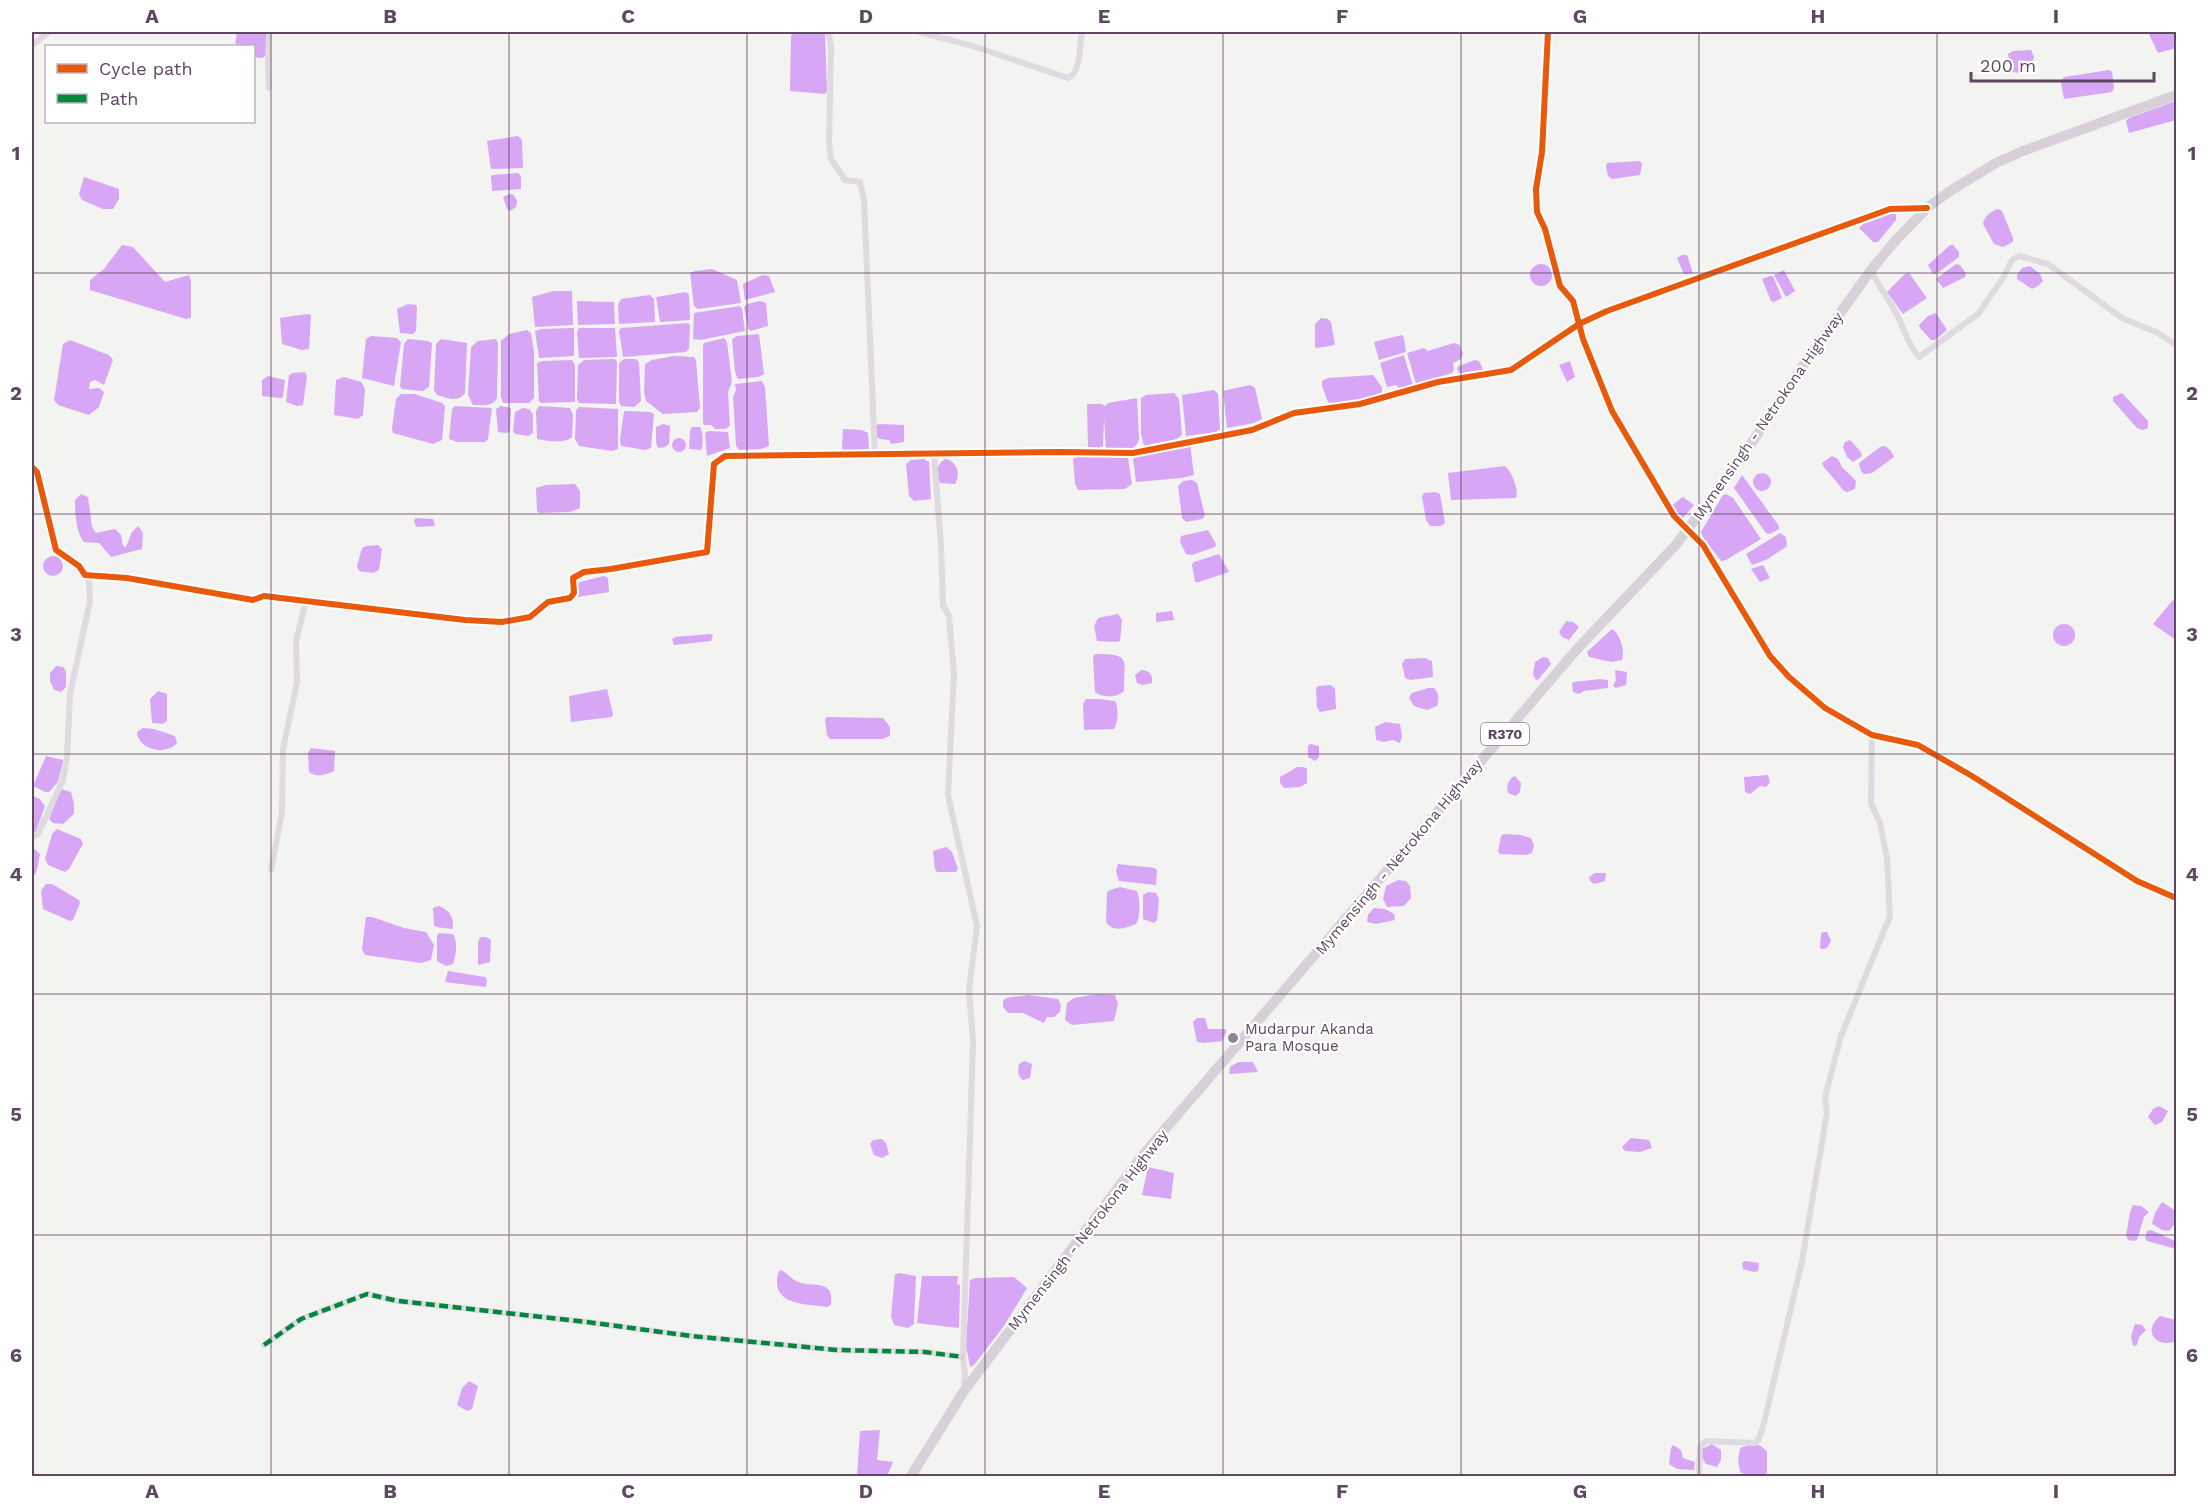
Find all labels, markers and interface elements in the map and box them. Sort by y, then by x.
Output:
text: A [145,4,159,28]
text: B [383,4,397,28]
text: C [621,4,635,28]
text: D [859,4,873,28]
text: E [1098,4,1110,28]
text: F [1336,4,1348,28]
text: G [1573,4,1587,28]
text: H [1811,4,1825,28]
text: I [2053,4,2059,28]
legend [45,45,255,123]
scale bar [1971,45,2154,83]
text: 200 m [1980,55,2036,76]
text: Cycle path [99,58,193,79]
text: Path [99,88,139,109]
text: 1 [12,141,20,165]
text: 1 [2188,141,2196,165]
street label: Mymensingh - Netrokona Highway [1689,308,1847,523]
text: 2 [10,381,22,405]
text: 2 [2186,381,2198,405]
text: 3 [10,622,22,646]
text: 3 [2186,622,2198,646]
road number: R370 [1481,723,1529,745]
street label: Mymensingh - Netrokona Highway [1312,755,1486,958]
text: 4 [10,862,23,886]
text: 4 [2186,862,2199,886]
place label: Mudarpur Akanda Para Mosque [1245,1020,1374,1055]
marker: Mudarpur Akanda Para Mosque [1226,1031,1240,1045]
text: 5 [10,1102,22,1126]
text: 5 [2186,1102,2198,1126]
street label: Mymensingh - Netrokona Highway [1004,1126,1172,1334]
text: 6 [10,1343,22,1367]
text: 6 [2186,1343,2198,1367]
text: A [145,1479,159,1503]
text: B [383,1479,397,1503]
text: C [621,1479,635,1503]
text: D [859,1479,873,1503]
text: E [1098,1479,1110,1503]
text: F [1336,1479,1348,1503]
text: G [1573,1479,1587,1503]
text: H [1811,1479,1825,1503]
text: I [2053,1479,2059,1503]

